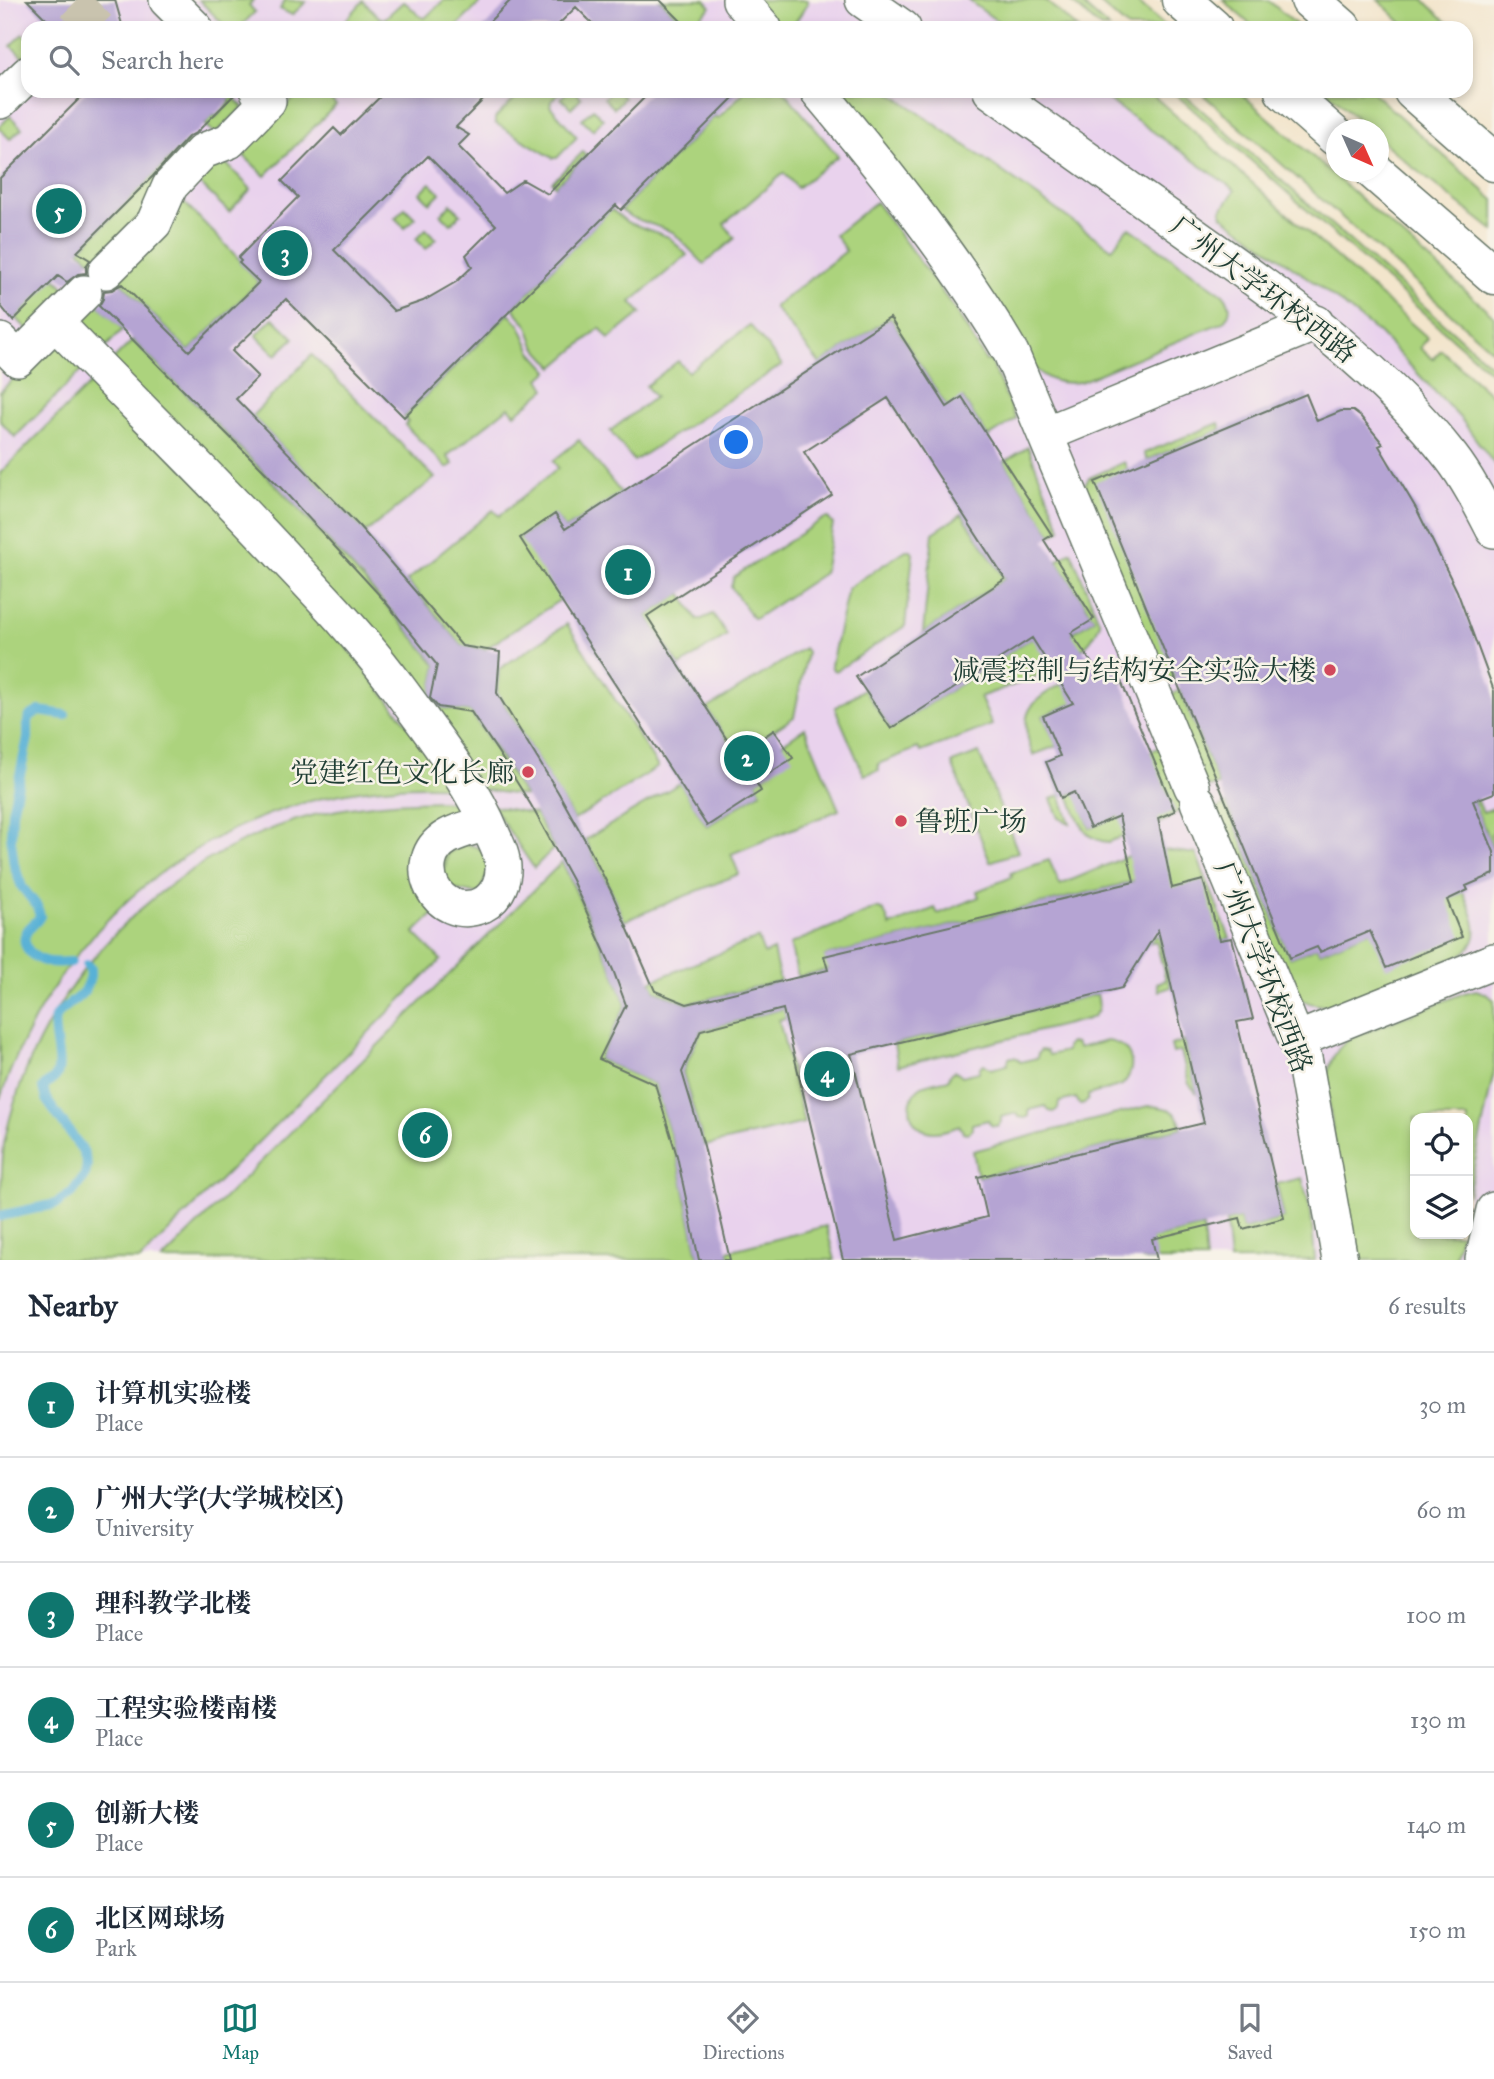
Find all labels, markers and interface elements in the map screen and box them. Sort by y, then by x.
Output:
search box [21,21,1473,98]
icon: search [45,41,83,79]
text: Search here [101,44,224,76]
north arrow [1326,119,1389,182]
pin: 5 [36,185,82,237]
street label: 广州大学环校西路 [1164,208,1364,371]
pin: 3 [262,227,308,279]
your location [719,425,753,459]
pin: 1 [605,546,651,598]
place label: 减震控制与结构安全实验大楼 [952,653,1316,688]
marker: 减震控制与结构安全实验大楼 [1322,662,1338,678]
pin: 2 [724,732,770,784]
place label: 党建红色文化长廊 [290,755,514,790]
marker: 党建红色文化长廊 [520,764,536,780]
place label: 鲁班广场 [915,804,1027,839]
marker: 鲁班广场 [893,813,909,829]
street label: 广州大学环校西路 [1207,856,1320,1078]
pin: 4 [804,1048,850,1100]
pin: 6 [402,1109,448,1161]
map controls [1410,1113,1473,1239]
button: locate [1410,1113,1473,1176]
button: layers [1410,1176,1473,1239]
text: Nearby [28,1288,118,1324]
text: 6 results [1388,1292,1466,1320]
text: 计算机实验楼 [95,1377,251,1409]
text: 1 [46,1391,56,1419]
text: 30 m [1419,1391,1466,1419]
text: Place [95,1409,143,1437]
text: 广州大学(大学城校区) [95,1482,344,1514]
text: 2 [45,1496,57,1524]
text: 60 m [1417,1496,1466,1524]
text: University [95,1514,194,1542]
text: 理科教学北楼 [95,1587,251,1619]
text: 3 [46,1601,56,1629]
text: 100 m [1406,1601,1466,1629]
text: Place [95,1619,143,1647]
text: 工程实验楼南楼 [95,1692,277,1724]
text: 4 [45,1706,57,1734]
text: 130 m [1410,1706,1466,1734]
text: Place [95,1724,143,1752]
text: 创新大楼 [95,1797,199,1829]
text: 5 [46,1811,56,1839]
text: 140 m [1406,1811,1466,1839]
text: Place [95,1829,143,1857]
text: 北区网球场 [95,1902,225,1934]
text: 6 [45,1916,57,1944]
text: 150 m [1409,1916,1466,1944]
text: Park [95,1934,137,1962]
tab: Map [221,1999,259,2064]
tab: Directions [702,1999,784,2064]
tab: Saved [1227,1999,1273,2064]

